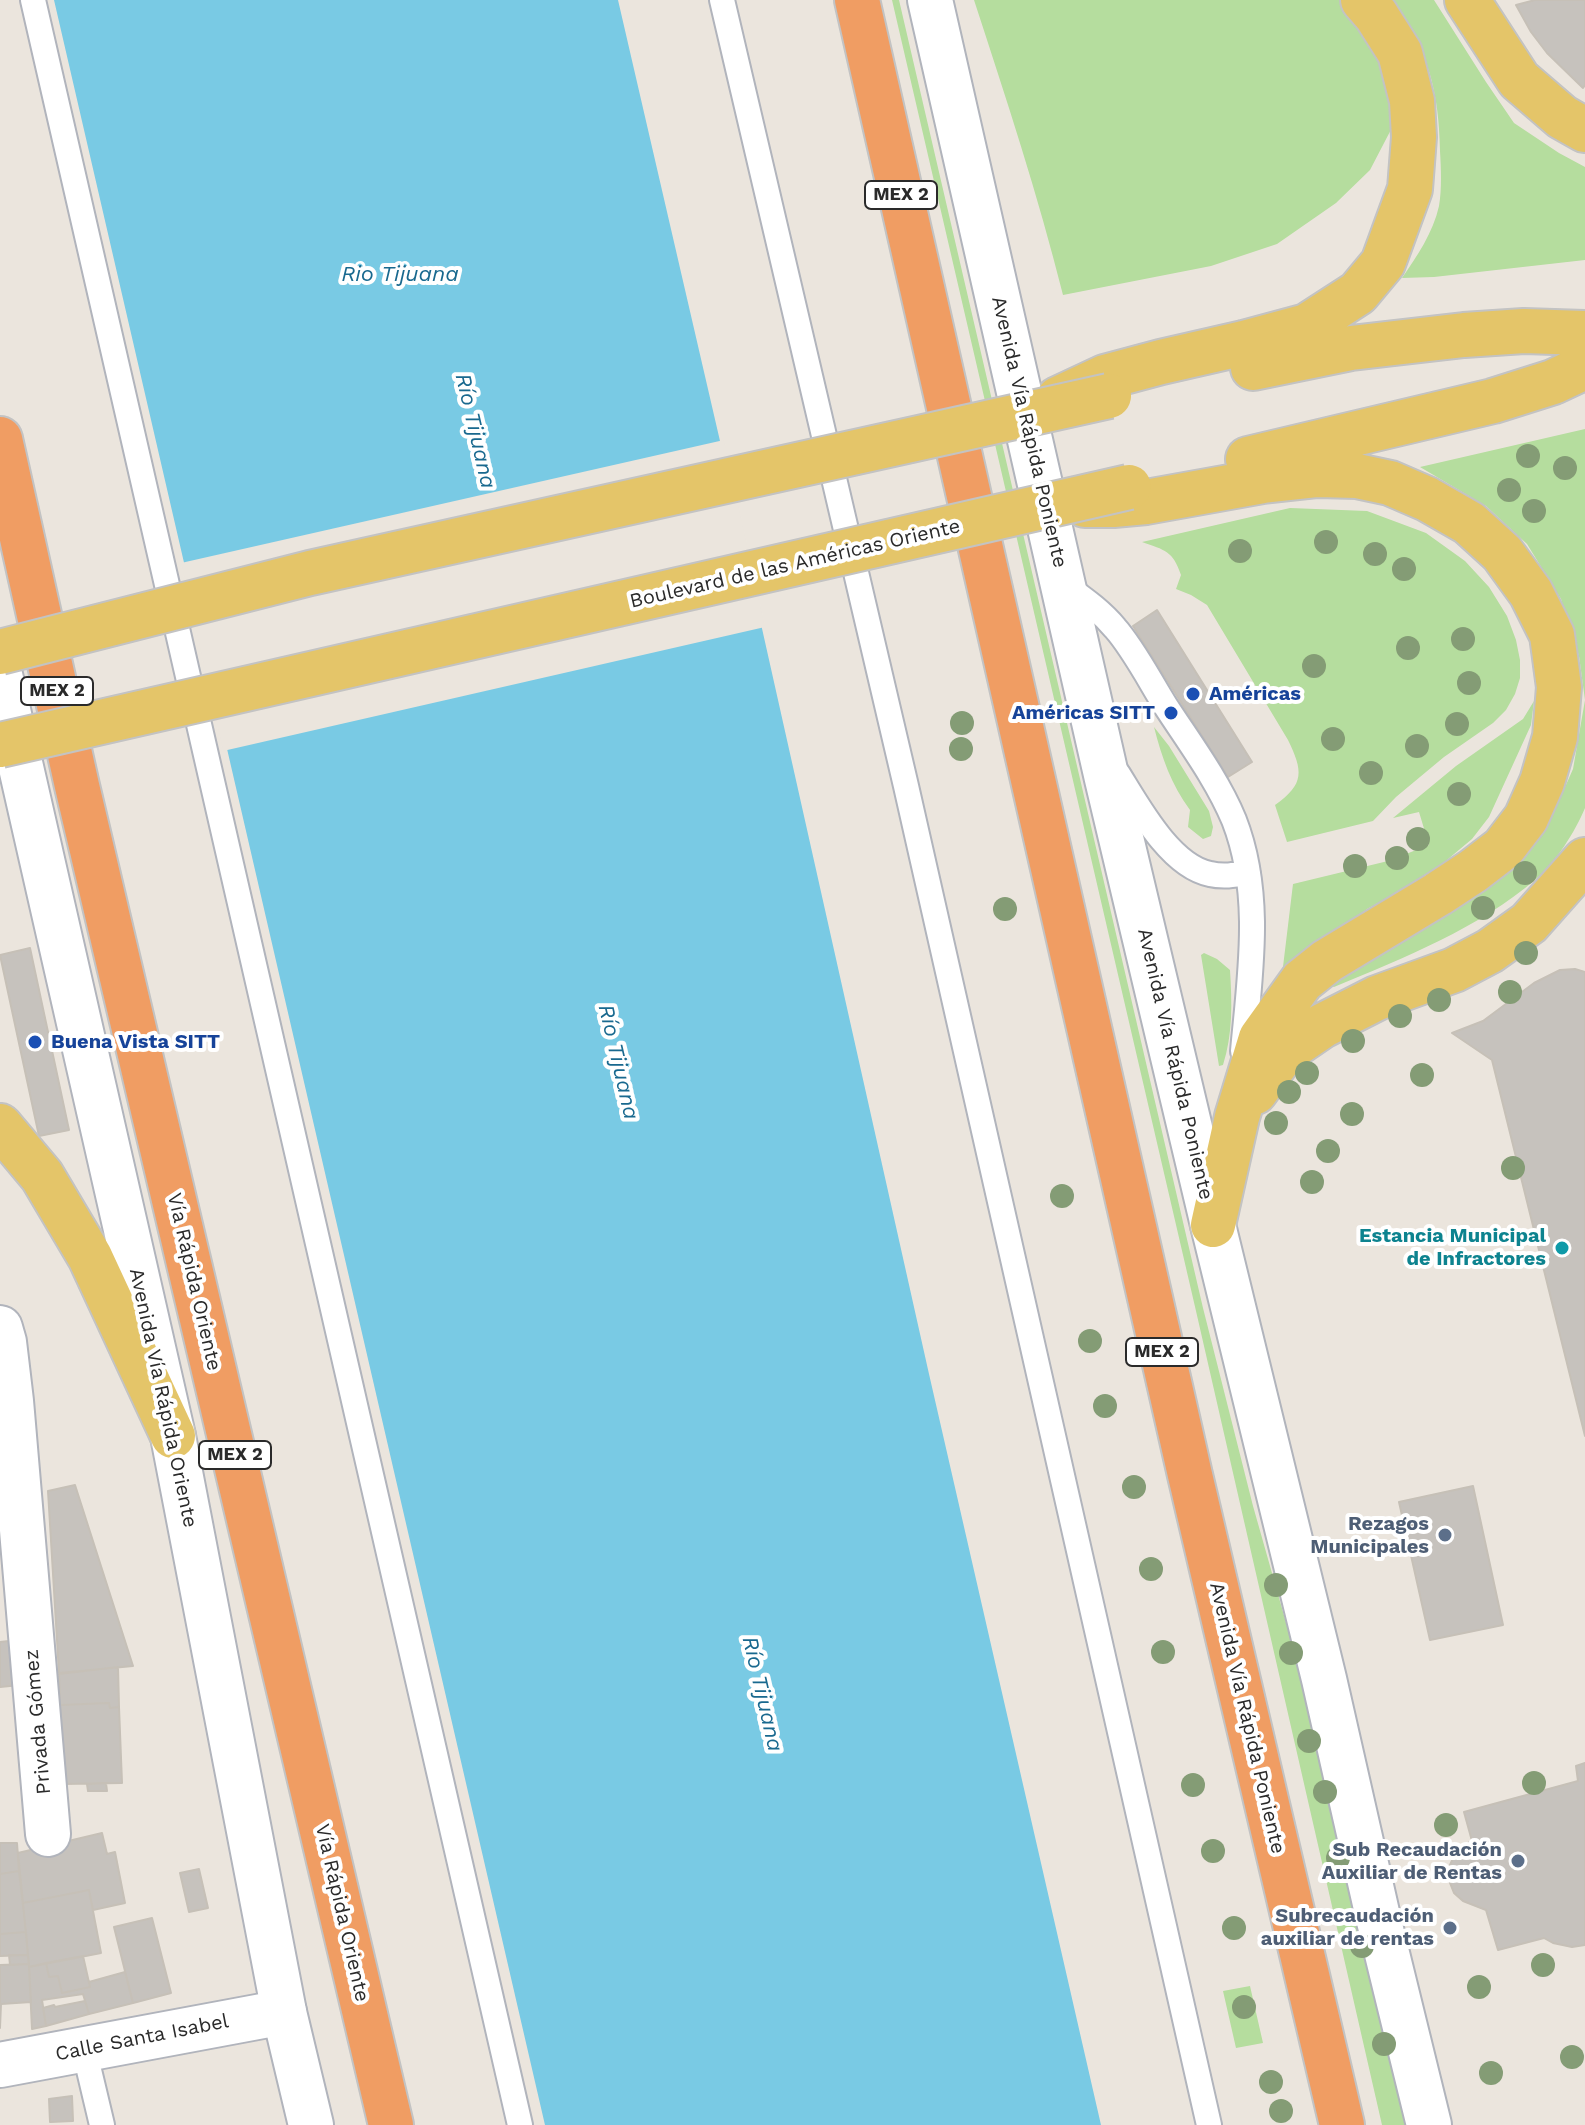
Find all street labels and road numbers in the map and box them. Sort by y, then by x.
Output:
road number: MEX 2 [865,181,937,209]
street label: Avenida Vía Rápida Poniente [986,294,1072,570]
street label: Boulevard de las Américas Oriente [627,514,963,614]
road number: MEX 2 [21,677,93,705]
street label: Avenida Vía Rápida Poniente [1132,926,1218,1202]
street label: Vía Rápida Oriente [162,1191,226,1373]
street label: Avenida Vía Rápida Oriente [124,1266,202,1530]
road number: MEX 2 [1126,1338,1198,1366]
road number: MEX 2 [199,1441,271,1469]
street label: Avenida Vía Rápida Poniente [1204,1580,1290,1856]
street label: Privada Gómez [20,1648,56,1796]
street label: Vía Rápida Oriente [310,1822,374,2004]
street label: Calle Santa Isabel [53,2009,231,2067]

